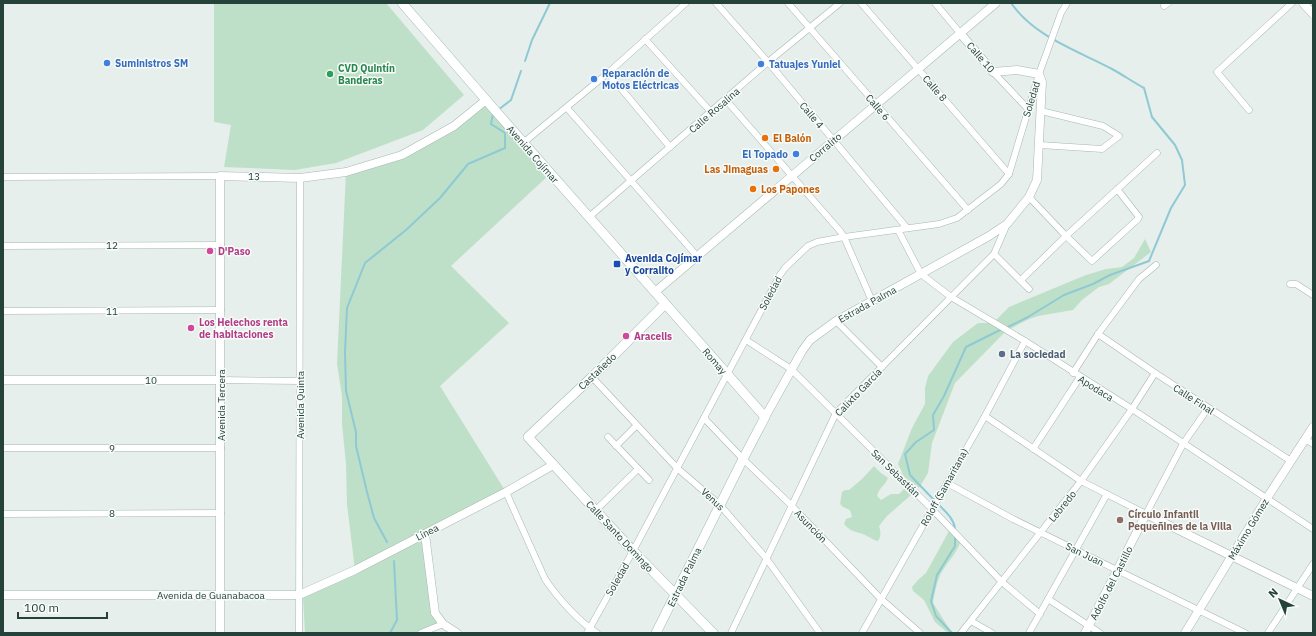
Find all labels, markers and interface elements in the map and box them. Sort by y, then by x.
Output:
street label: Calle 10 [964,39,998,75]
place label: Suministros SM [115,57,188,70]
marker: Suministros SM [102,58,112,68]
place label: Tatuajes Yuniel [769,58,841,71]
marker: Tatuajes Yuniel [756,59,766,69]
place label: CVD Quintín Banderas [338,62,395,87]
place label: Reparación de Motos Eléctricas [602,67,679,92]
marker: CVD Quintín Banderas [325,69,335,79]
street label: Calle 8 [920,72,950,104]
marker: Reparación de Motos Eléctricas [589,74,599,84]
street label: Soledad [1020,80,1043,119]
street label: Calle Rosalina [686,84,743,136]
street label: Calle 6 [863,91,893,123]
street label: Calle 4 [797,99,826,131]
street label: Avenida Cojímar [504,123,562,186]
street label: Corralito [806,130,845,165]
place label: El Balón [773,132,811,145]
marker: El Balón [760,133,770,143]
place label: El Topado [742,148,788,161]
marker: El Topado [791,149,801,159]
place label: Las Jimaguas [704,163,768,176]
marker: Las Jimaguas [771,164,781,174]
street label: 13 [248,170,260,183]
place label: Los Papones [761,183,820,196]
marker: Los Papones [748,184,758,194]
street label: 12 [106,239,118,252]
place label: D'Paso [218,245,251,258]
marker: D'Paso [205,246,215,256]
place label: Avenida Cojímar y Corralito [625,252,702,277]
marker: Avenida Cojímar y Corralito [612,259,622,269]
street label: Soledad [756,274,785,312]
street label: Estrada Palma [836,283,899,326]
street label: 11 [106,305,118,318]
place label: Los Helechos renta de habitaciones [199,316,288,341]
marker: Los Helechos renta de habitaciones [186,323,196,333]
place label: Aracelis [634,330,672,343]
marker: Aracelis [621,331,631,341]
street label: Romay [700,345,730,377]
place label: La sociedad [1010,348,1066,361]
marker: La sociedad [997,349,1007,359]
street label: Castañedo [576,350,619,393]
street label: Calixto García [832,365,885,419]
street label: Avenida Tercera [215,368,228,441]
street label: Avenida Quinta [294,370,307,439]
street label: Apodaca [1076,372,1116,405]
street label: 10 [145,374,157,387]
street label: Calle Final [1171,381,1217,418]
street label: 9 [109,442,115,455]
street label: Roloff (Samaritana) [918,446,971,528]
street label: San Sebastián [868,447,923,500]
street label: Venus [698,485,727,514]
street label: Lebredo [1046,488,1079,525]
street label: Máximo Gómez [1225,496,1272,562]
street label: Calle Santo Domingo [583,498,656,575]
street label: 8 [109,507,115,520]
street label: Asunción [792,507,830,546]
place label: Círculo Infantil Pequeñines de la Villa [1128,508,1232,533]
marker: Círculo Infantil Pequeñines de la Villa [1115,515,1125,525]
street label: Línea [414,521,441,544]
street label: San Juan [1064,540,1106,569]
street label: Adolfo del Castillo [1087,544,1136,622]
street label: Estrada Palma [664,545,705,609]
street label: Soledad [603,560,632,598]
north arrow [1260,580,1300,620]
text: N [1265,585,1281,601]
street label: Avenida de Guanabacoa [157,589,266,602]
scale bar [18,594,107,620]
text: 100 m [24,600,59,615]

